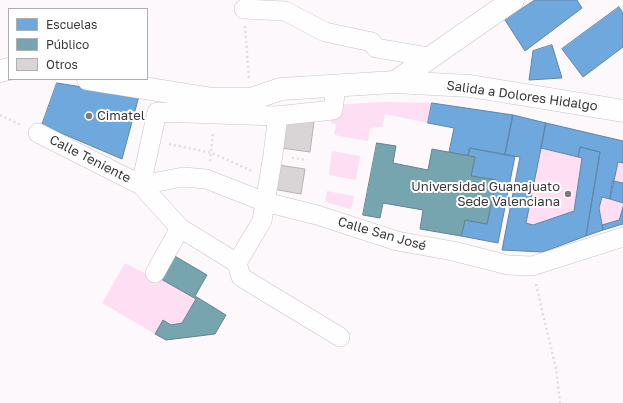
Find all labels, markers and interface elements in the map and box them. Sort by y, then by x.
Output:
legend [8,8,148,80]
text: Escuelas [46,17,97,32]
text: Público [46,37,89,52]
text: Otros [46,57,78,72]
street label: Salida a Dolores Hidalgo [445,78,599,114]
place label: Cimatel [97,108,145,124]
marker: Cimatel [84,111,94,121]
street label: Calle Teniente [47,132,133,186]
place label: Universidad Guanajuato Sede Valenciana [411,179,560,210]
marker: Universidad Guanajuato Sede Valenciana [563,189,573,199]
street label: Calle San José [336,214,428,254]

